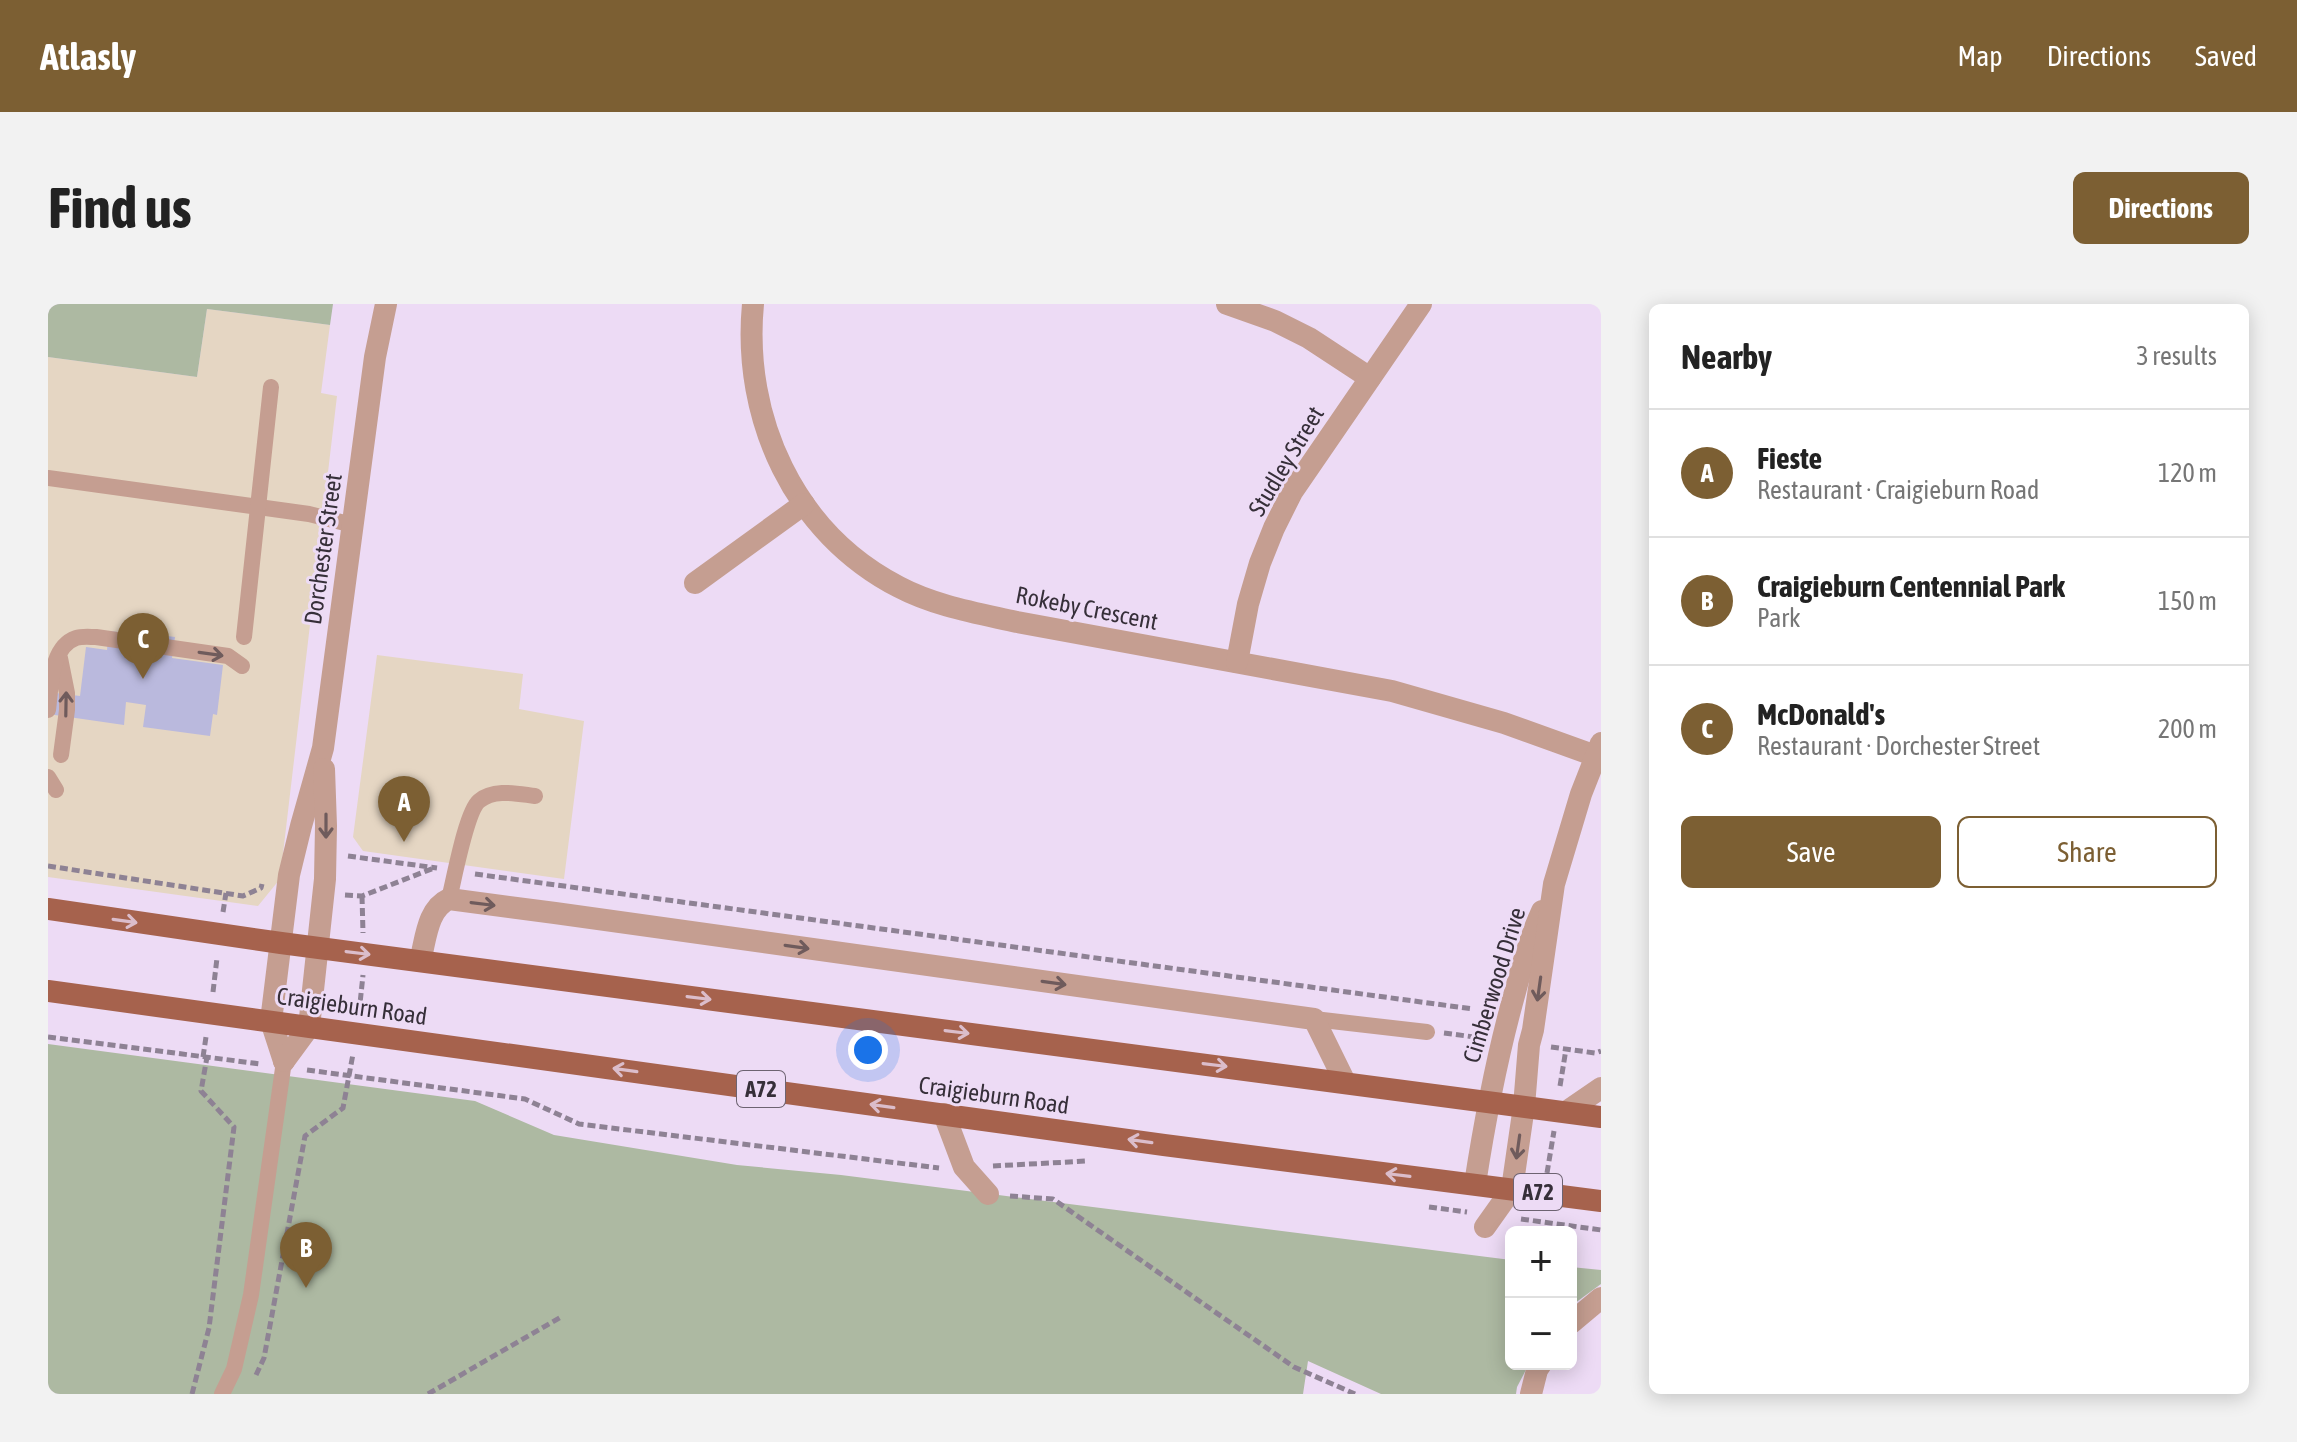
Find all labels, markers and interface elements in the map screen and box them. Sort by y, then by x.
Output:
text: Atlasly [40,35,136,78]
text: Map [1958,40,2003,72]
text: Directions [2047,40,2151,72]
text: Saved [2195,40,2257,72]
button: Directions [2073,172,2249,244]
text: Find us [48,176,192,240]
text: Nearby [1681,337,1772,376]
text: 3 results [2136,341,2217,371]
street label: Studley Street [1243,401,1329,520]
text: Fieste [1757,441,1822,475]
text: A [1701,458,1713,488]
text: 120 m [2158,458,2217,488]
street label: Dorchester Street [299,472,347,626]
text: Restaurant · Craigieburn Road [1757,475,2039,505]
text: Craigieburn Centennial Park [1757,569,2065,603]
street label: Rokeby Crescent [1014,581,1160,635]
text: B [1701,586,1713,616]
text: 150 m [2158,586,2217,616]
text: Park [1757,603,1800,633]
pin: C [117,613,169,679]
one-way arrow [198,647,224,662]
one-way arrow [59,691,74,718]
text: McDonald's [1757,697,1885,731]
text: C [1701,714,1713,744]
text: 200 m [2158,714,2217,744]
text: Restaurant · Dorchester Street [1757,731,2040,761]
pin: A [378,776,430,842]
one-way arrow [318,812,334,839]
button: Save [1681,816,1941,888]
button: Share [1957,816,2217,888]
one-way arrow [470,897,496,912]
street label: Cimberwood Drive [1458,904,1530,1066]
one-way arrow [112,914,137,929]
one-way arrow [783,940,809,955]
one-way arrow [345,946,370,961]
one-way arrow [1040,975,1067,990]
one-way arrow [1531,976,1546,1002]
street label: Craigieburn Road [275,982,429,1030]
one-way arrow [686,991,711,1006]
one-way arrow [944,1025,969,1040]
your location [848,1030,888,1070]
one-way arrow [1201,1058,1228,1073]
one-way arrow [612,1062,638,1077]
road number: A72 [737,1071,785,1107]
street label: Craigieburn Road [917,1071,1071,1119]
one-way arrow [869,1098,896,1113]
one-way arrow [1128,1133,1153,1148]
one-way arrow [1510,1134,1525,1160]
one-way arrow [1385,1167,1411,1182]
road number: A72 [1514,1174,1562,1210]
pin: B [280,1222,332,1288]
map controls [1505,1226,1577,1370]
button: + [1505,1226,1577,1298]
button: − [1505,1298,1577,1370]

